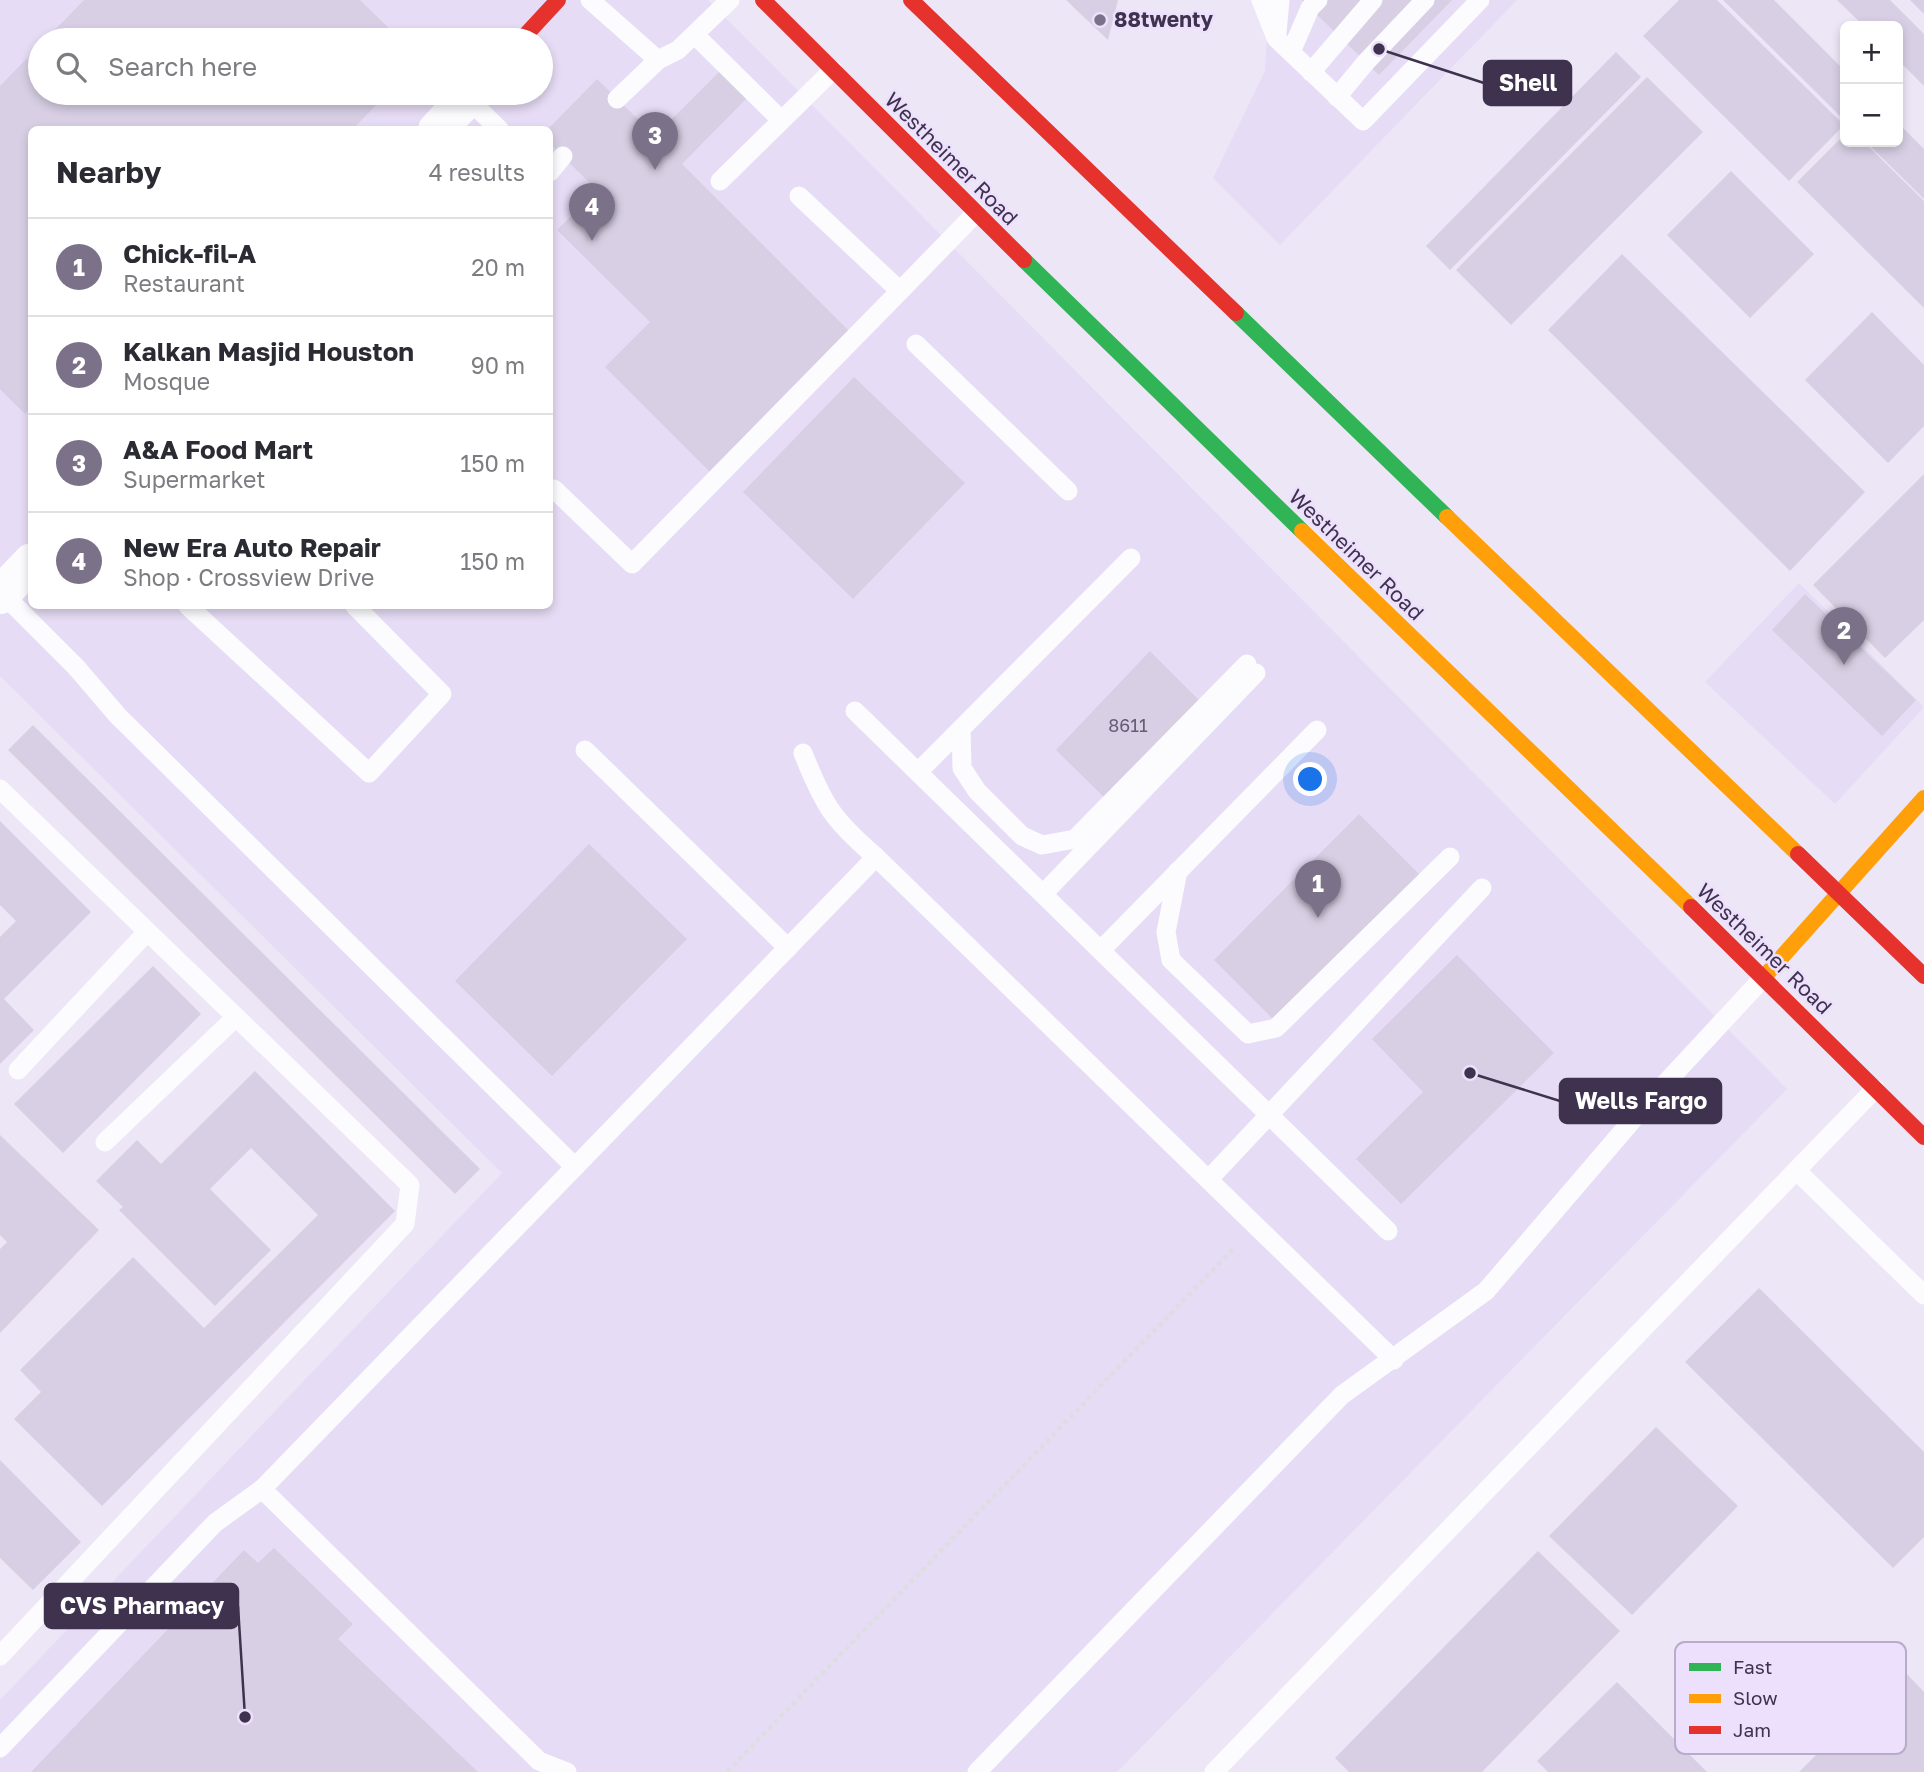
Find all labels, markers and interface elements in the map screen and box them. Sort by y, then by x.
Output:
place label: 88twenty [1114,6,1214,32]
marker: 88twenty [1092,12,1108,28]
map controls [1840,21,1903,147]
button: + [1840,21,1903,84]
search box [28,28,553,105]
icon: search [52,48,90,86]
text: Search here [108,51,257,82]
callout: Shell [1484,61,1571,105]
text: Shell [1499,68,1557,96]
button: − [1840,84,1903,147]
street label: Westheimer Road [880,86,1024,230]
pin: 3 [632,112,678,170]
text: Nearby [56,154,161,190]
text: 4 results [429,158,525,186]
pin: 4 [569,183,615,241]
text: Chick-fil-A [123,238,256,269]
text: 1 [73,253,85,281]
text: 20 m [471,253,525,281]
text: Restaurant [123,269,245,297]
text: Kalkan Masjid Houston [123,336,414,367]
text: 2 [72,351,86,379]
text: 90 m [471,351,525,379]
text: Mosque [123,367,210,395]
text: A&A Food Mart [123,434,313,465]
text: 3 [72,449,86,477]
text: 150 m [460,449,525,477]
text: Supermarket [123,465,266,493]
street label: Westheimer Road [1284,483,1430,625]
text: New Era Auto Repair [123,532,381,563]
text: 4 [72,547,86,575]
text: 150 m [460,547,525,575]
text: Shop · Crossview Drive [123,563,374,591]
pin: 2 [1821,607,1867,665]
house number: 8611 [1108,714,1148,736]
your location [1293,762,1327,796]
pin: 1 [1295,860,1341,918]
street label: Westheimer Road [1692,877,1838,1019]
callout: Wells Fargo [1560,1079,1721,1123]
text: Wells Fargo [1575,1086,1707,1114]
callout: CVS Pharmacy [45,1584,238,1628]
text: CVS Pharmacy [60,1591,225,1619]
legend [1675,1642,1906,1754]
text: Fast [1733,1655,1772,1678]
text: Slow [1733,1686,1778,1709]
text: Jam [1733,1718,1771,1741]

